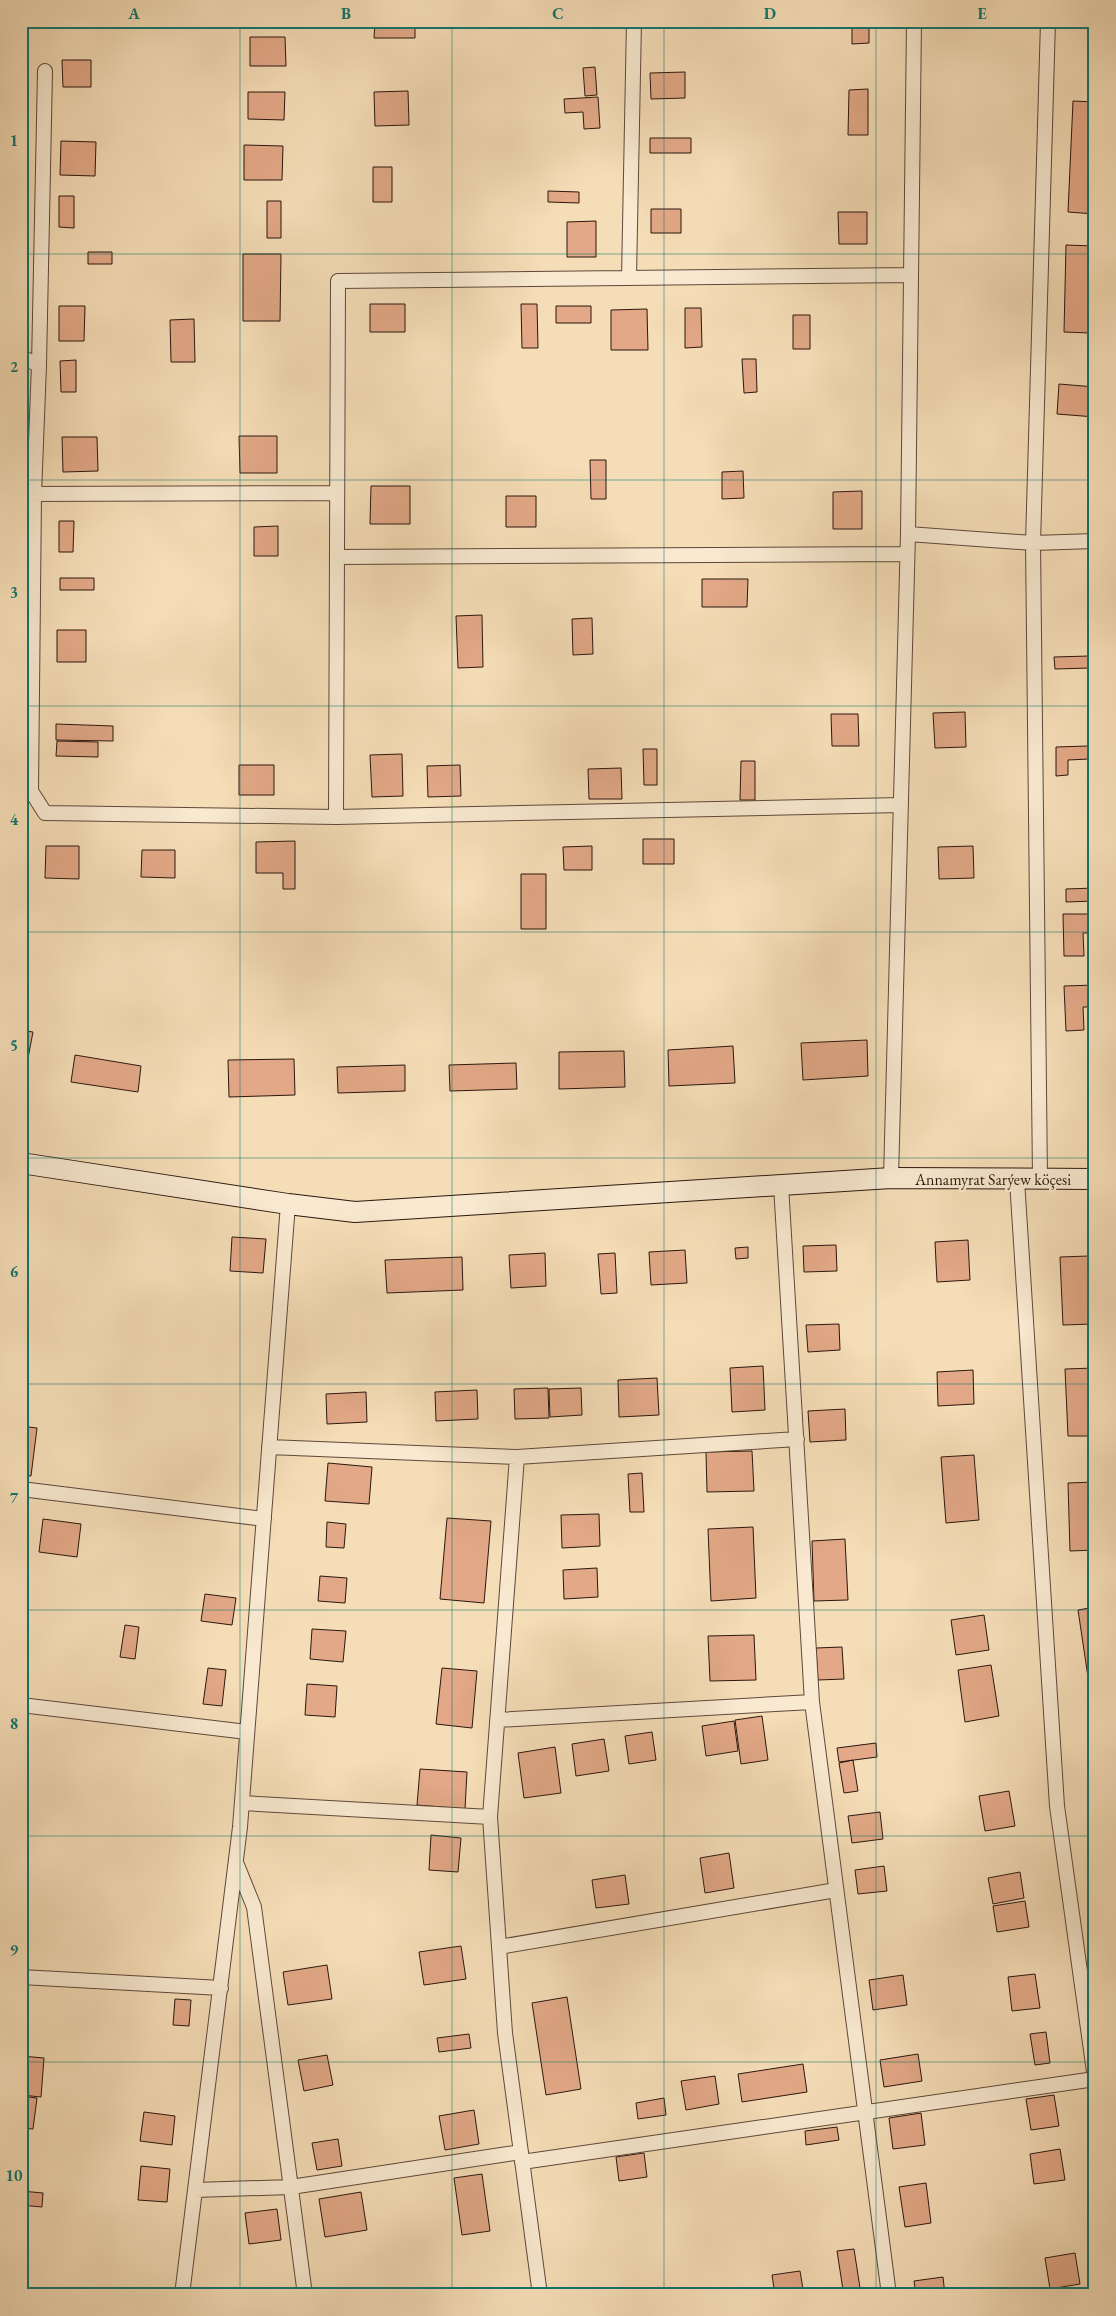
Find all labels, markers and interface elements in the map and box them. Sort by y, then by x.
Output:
text: A [127,3,140,24]
text: B [341,3,351,24]
text: C [552,3,564,24]
text: D [764,3,776,24]
text: E [977,3,987,24]
text: 1 [10,130,18,151]
text: 2 [10,356,19,377]
text: 3 [10,582,18,603]
text: 4 [10,809,19,830]
text: 5 [10,1035,18,1056]
street label: Annamyrat Sarýew köçesi [914,1169,1071,1190]
text: 6 [10,1261,19,1282]
text: 7 [10,1487,19,1508]
text: 8 [10,1713,18,1734]
text: 9 [10,1939,19,1960]
text: 10 [6,2165,23,2186]

